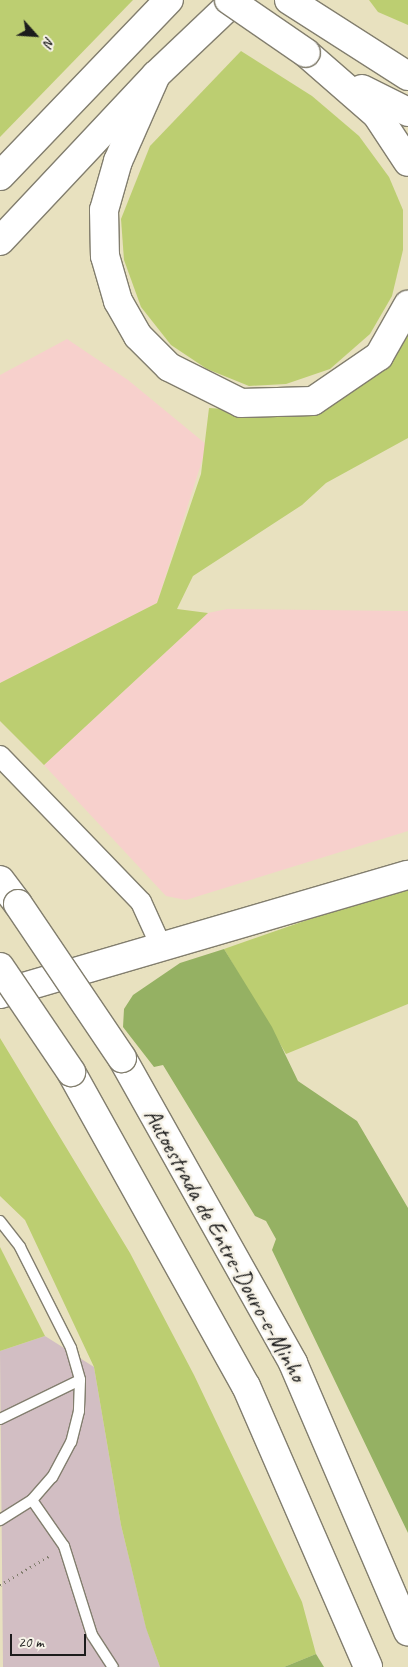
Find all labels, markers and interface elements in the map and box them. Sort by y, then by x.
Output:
north arrow [10,10,60,60]
text: N [39,34,58,49]
street label: Autoestrada de Entre-Douro-e-Minho [138,1103,312,1387]
scale bar [12,1624,89,1656]
text: 20 m [18,1633,44,1652]

